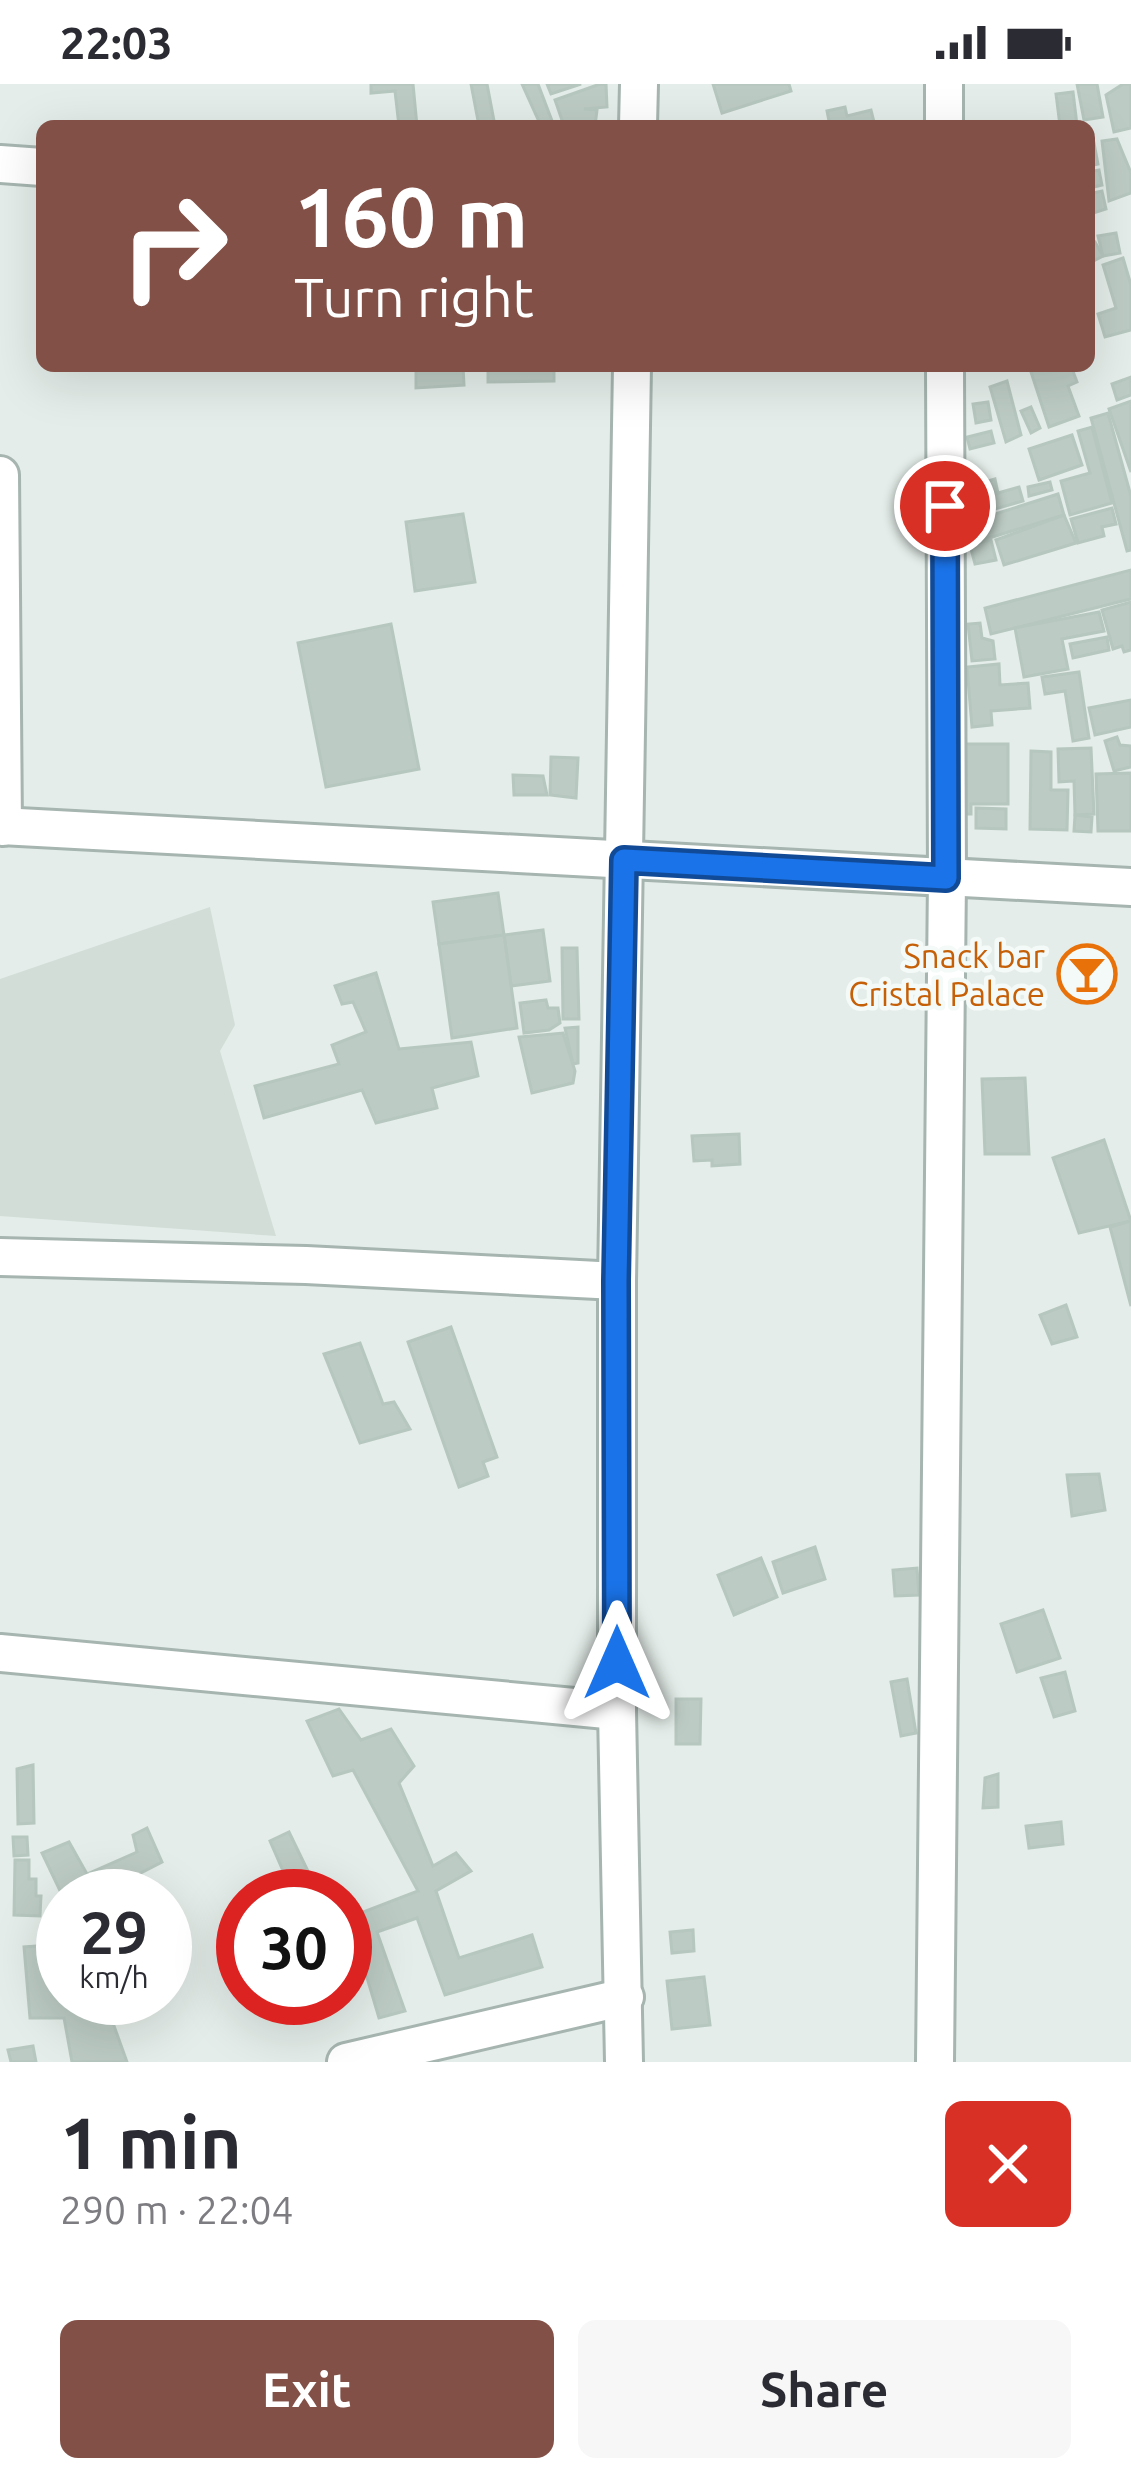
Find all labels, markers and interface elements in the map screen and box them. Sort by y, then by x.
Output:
text: 22:03 [60,17,173,68]
icon: right [96,168,252,324]
text: 160 m [294,169,528,263]
text: Turn right [294,267,534,327]
pin [894,455,996,557]
icon: arrive [912,473,978,539]
place label: Snack bar Cristal Palace [848,937,1045,1012]
bar icon: Snack bar Cristal Palace [1056,943,1118,1005]
position arrow [554,1600,680,1726]
speed limit sign: 30 [216,1869,372,2025]
text: 29 [80,1898,148,1965]
text: km/h [79,1960,149,1994]
button: close [945,2101,1071,2227]
text: 1 min [60,2102,242,2183]
text: 290 m · 22:04 [60,2188,294,2231]
button: Exit [60,2320,554,2458]
button: Share [578,2320,1071,2458]

